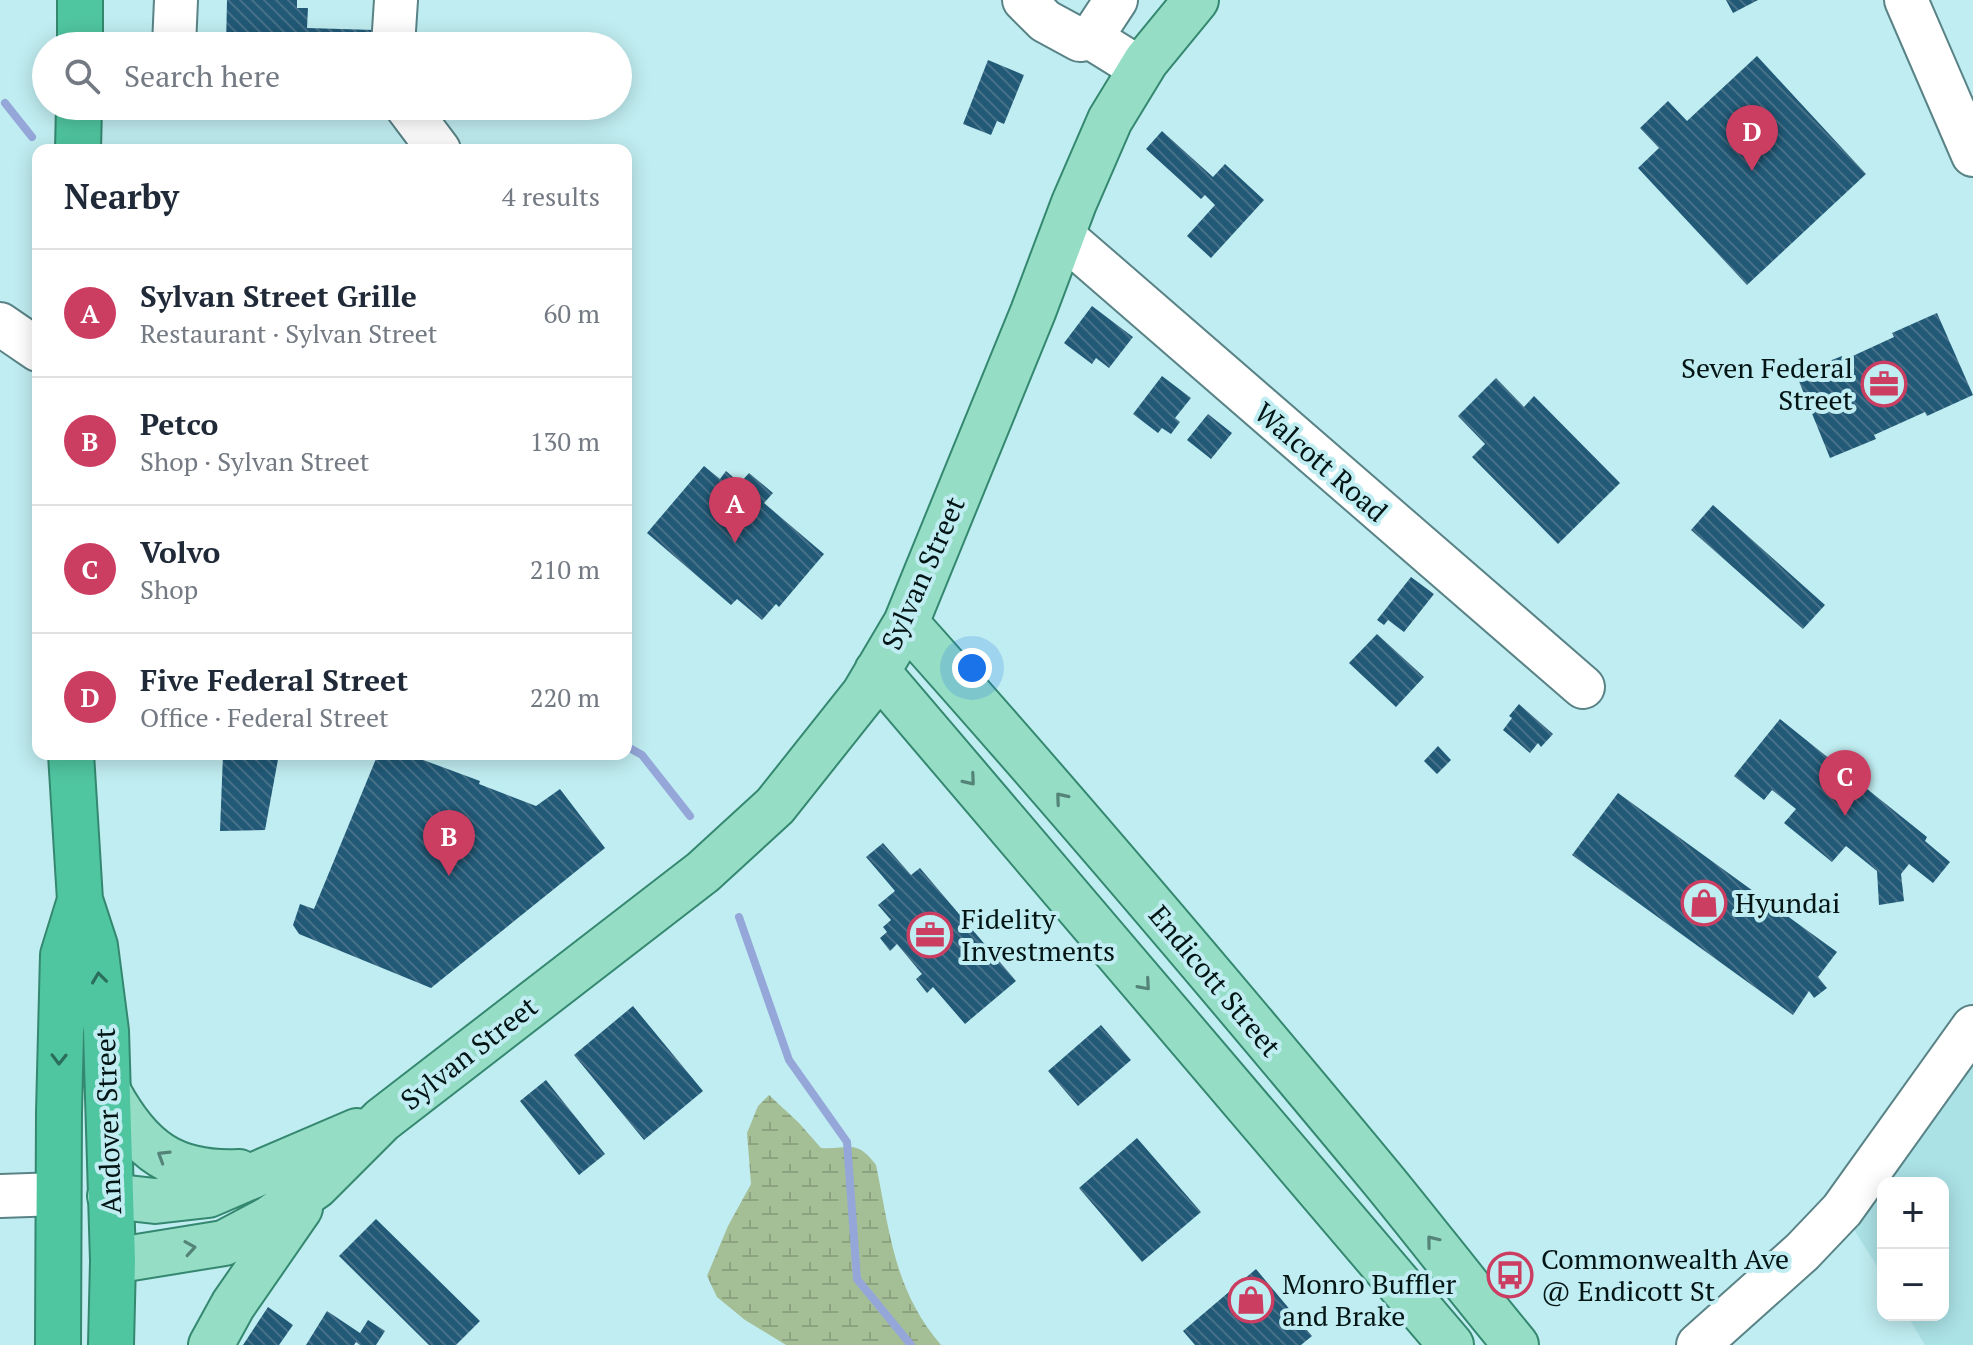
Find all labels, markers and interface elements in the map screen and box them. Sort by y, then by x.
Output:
search box [32,32,632,120]
icon: search [60,54,104,98]
text: Search here [124,56,280,96]
pin: D [1726,105,1778,171]
text: Nearby [64,174,179,219]
text: 4 results [502,179,600,213]
text: Sylvan Street Grille [140,276,417,316]
text: A [81,296,99,330]
text: 60 m [544,296,600,330]
text: Restaurant · Sylvan Street [140,316,438,350]
place label: Seven Federal Street [1681,349,1854,418]
office icon: Seven Federal Street [1860,360,1908,408]
street label: Walcott Road [1247,394,1396,530]
text: Petco [140,404,218,444]
text: B [82,424,98,458]
text: 130 m [530,424,600,458]
text: Shop · Sylvan Street [140,444,370,478]
pin: A [709,477,761,543]
street label: Sylvan Street [872,490,973,655]
text: Volvo [140,532,220,572]
text: C [82,552,98,586]
text: 210 m [530,552,600,586]
text: Shop [140,572,198,606]
your location [952,648,992,688]
text: Five Federal Street [140,660,408,700]
text: D [80,680,100,714]
text: 220 m [530,680,600,714]
text: Office · Federal Street [140,700,389,734]
pin: C [1819,750,1871,816]
one-way arrow [960,771,975,785]
one-way arrow [1056,793,1070,807]
pin: B [423,810,475,876]
shop icon: Hyundai [1680,879,1728,927]
place label: Hyundai [1735,884,1840,921]
street label: Endicott Street [1141,897,1290,1065]
place label: Fidelity Investments [961,900,1115,969]
office icon: Fidelity Investments [906,911,954,959]
one-way arrow [91,971,108,984]
one-way arrow [1135,976,1150,991]
street label: Sylvan Street [393,987,545,1118]
street label: Andover Street [86,1027,129,1215]
one-way arrow [51,1053,68,1066]
one-way arrow [158,1151,172,1166]
map controls [1877,1177,1949,1321]
button: + [1877,1177,1949,1249]
one-way arrow [1427,1236,1442,1250]
one-way arrow [183,1240,197,1257]
place label: Commonwealth Ave @ Endicott St [1541,1240,1789,1309]
button: − [1877,1249,1949,1321]
bus stop icon: Commonwealth Ave @ Endicott St [1486,1251,1534,1299]
place label: Monro Buffler and Brake [1282,1265,1457,1334]
shop icon: Monro Buffler and Brake [1227,1276,1275,1324]

